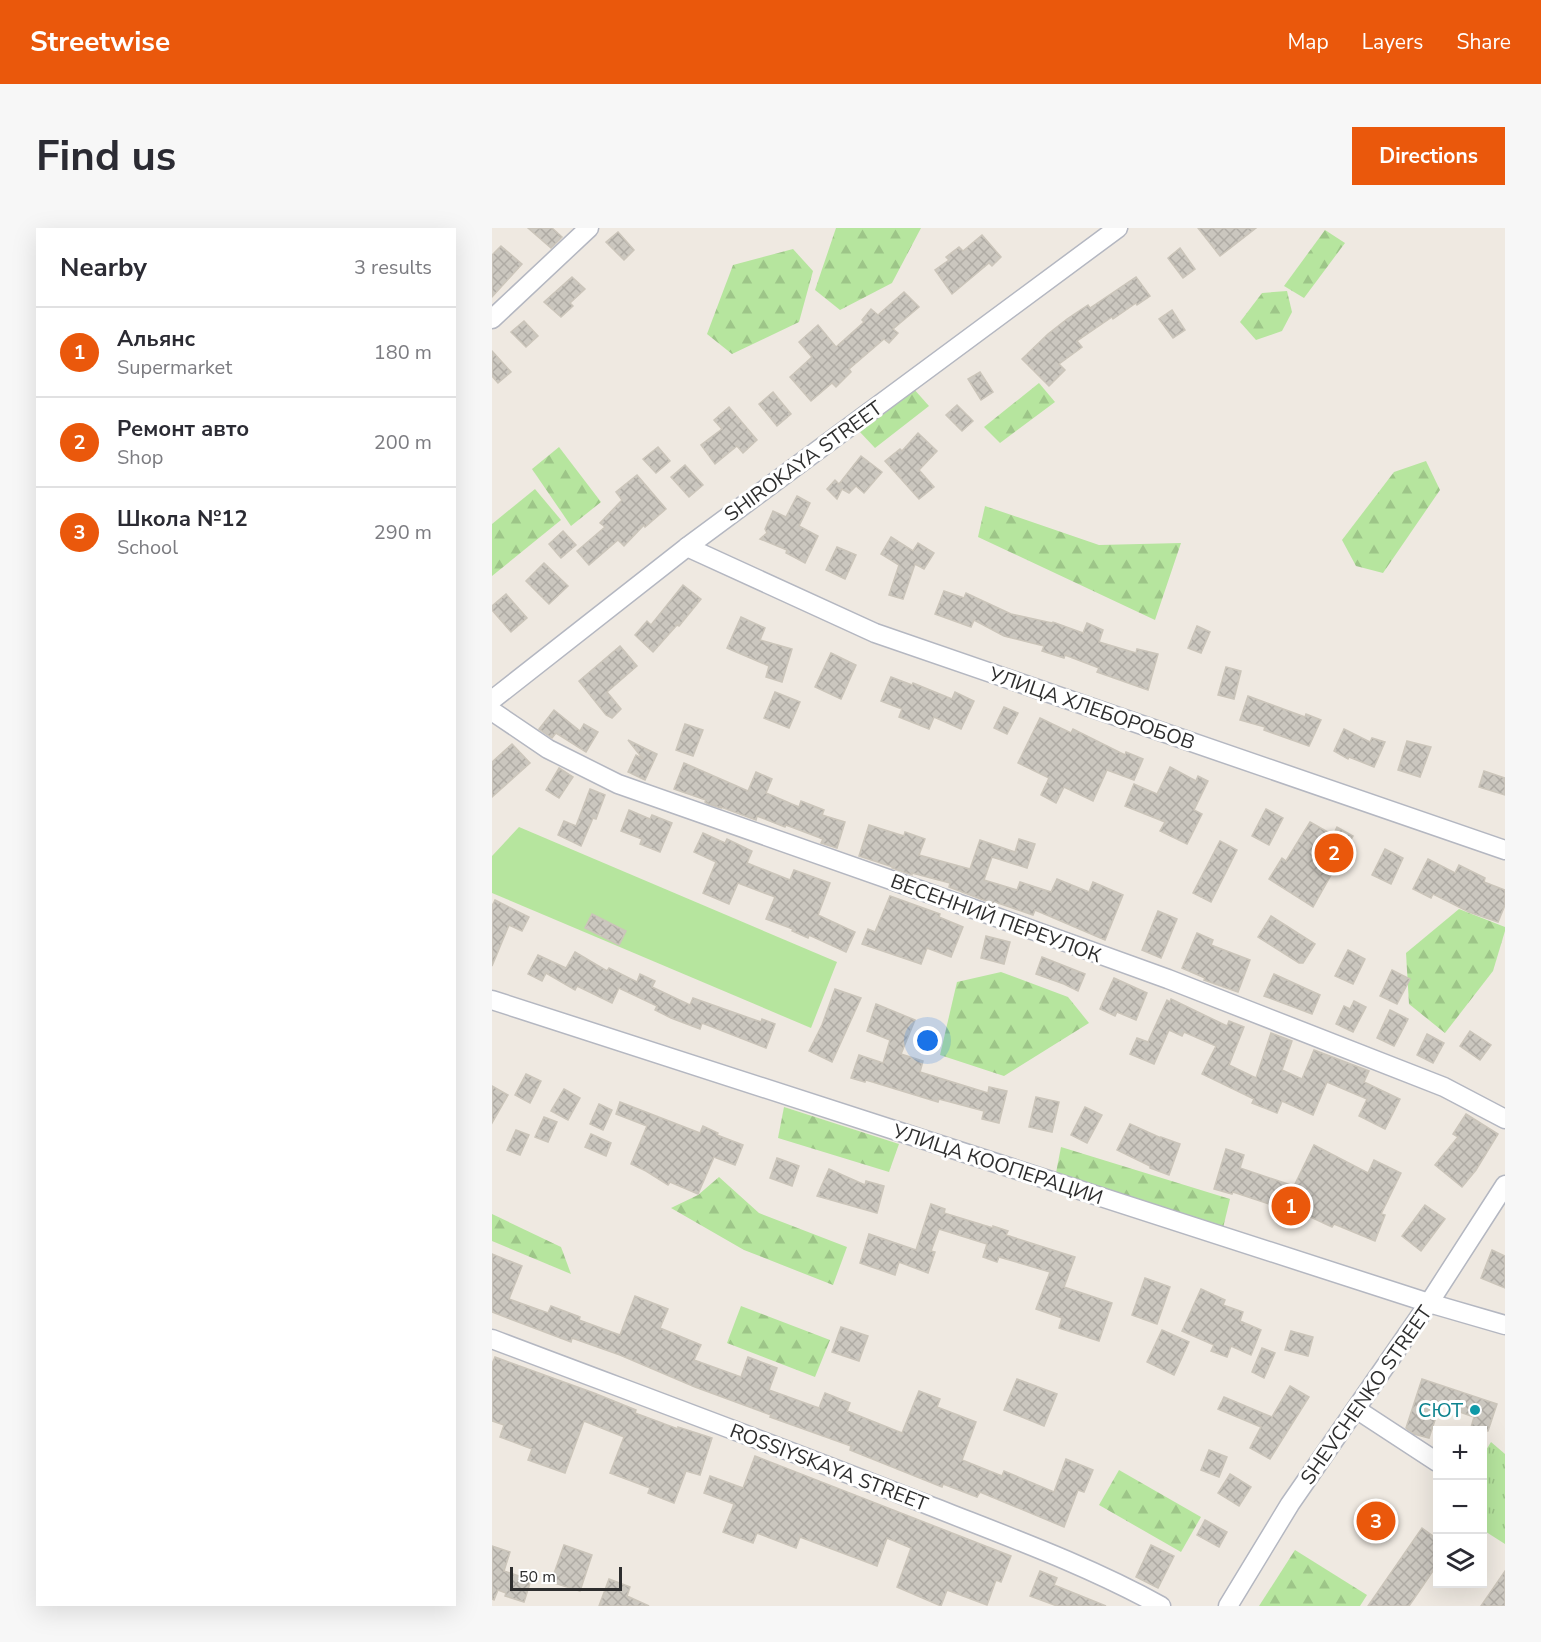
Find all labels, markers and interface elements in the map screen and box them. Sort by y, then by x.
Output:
text: Streetwise [30,23,170,61]
text: Map [1287,28,1329,56]
text: Layers [1362,28,1423,56]
text: Share [1456,28,1511,56]
button: Directions [1352,127,1505,185]
text: Find us [36,128,176,185]
text: Nearby [60,250,147,285]
text: 3 results [354,254,432,281]
text: Альянс [117,324,195,354]
text: 1 [74,339,86,366]
text: 180 m [374,339,432,366]
text: Supermarket [117,354,232,381]
street label: SHIROKAYA STREET [719,395,888,528]
text: Ремонт авто [117,414,249,444]
text: 2 [74,429,86,456]
text: 200 m [374,429,432,456]
text: Shop [117,444,163,471]
text: Школа №12 [117,504,248,534]
text: 3 [74,519,86,546]
text: 290 m [374,519,432,546]
text: School [117,534,178,561]
street label: УЛИЦА ХЛЕБОРОБОВ [984,660,1198,756]
pin: 2 [1314,830,1354,876]
street label: ВЕСЕННИЙ ПЕРЕУЛОК [887,868,1105,969]
your location [913,1026,942,1055]
street label: УЛИЦА КООПЕРАЦИИ [888,1117,1106,1211]
pin: 1 [1272,1184,1310,1228]
street label: SHEVCHENKO STREET [1294,1300,1438,1490]
place label: СЮТ [1418,1397,1463,1424]
marker: СЮТ [1468,1403,1482,1417]
street label: ROSSIYSKAYA STREET [726,1417,932,1518]
map controls [1433,1426,1487,1588]
button: + [1433,1426,1487,1480]
button: − [1433,1480,1487,1534]
pin: 3 [1356,1498,1396,1544]
button: layers [1433,1534,1487,1588]
scale bar [510,1564,622,1592]
text: 50 m [519,1566,556,1588]

